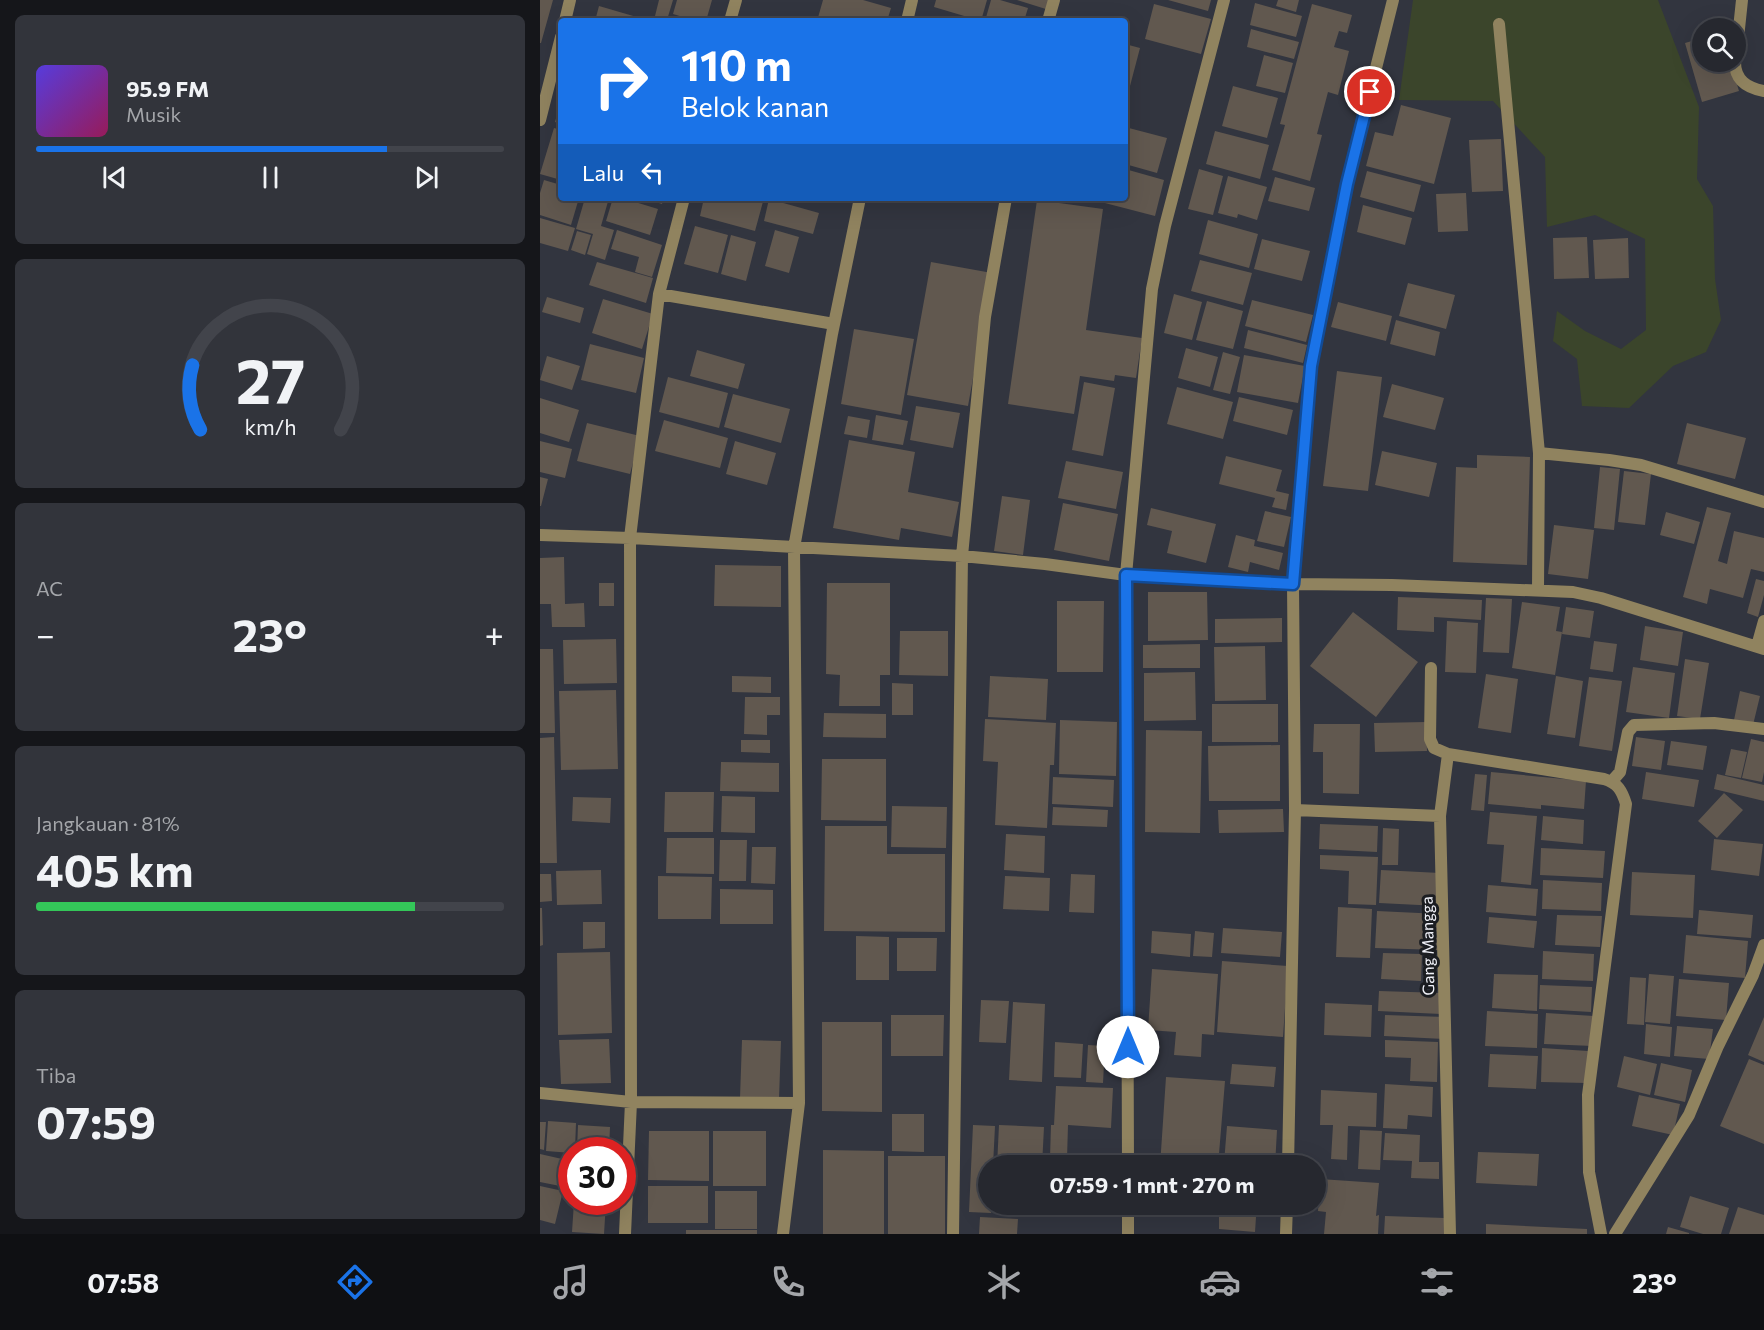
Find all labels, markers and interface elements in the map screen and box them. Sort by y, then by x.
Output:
map controls [1692,18,1746,72]
button: search [1692,18,1746,72]
text: 110 m [681,38,792,90]
icon: right [582,42,660,120]
pin [1344,66,1395,117]
text: 95.9 FM [126,75,209,102]
icon: arrive [1353,75,1386,108]
text: Belok kanan [681,90,829,123]
text: Musik [126,102,181,126]
icon: left [636,156,669,189]
text: Lalu [582,159,624,186]
icon: previous [98,161,131,194]
icon: pause [254,161,287,194]
icon: next [410,161,443,194]
text: 27 [235,341,305,417]
text: km/h [244,414,296,440]
text: AC [36,576,63,600]
text: 23° [233,606,307,661]
text: − [36,613,55,654]
text: + [485,613,504,654]
text: Jangkauan · 81% [36,811,180,835]
text: 405 km [36,841,193,896]
street label: Gang Mangga [1417,896,1437,996]
position arrow [1096,1015,1160,1079]
text: Tiba [36,1063,76,1087]
text: 07:59 [36,1093,156,1148]
speed limit sign: 30 [558,1137,636,1215]
text: 07:59 · 1 mnt · 270 m [1050,1171,1254,1198]
icon: directions [334,1261,376,1303]
icon: music [550,1261,592,1303]
icon: phone [767,1261,809,1303]
icon: climate [983,1261,1025,1303]
icon: car [1199,1261,1241,1303]
icon: filters [1416,1261,1458,1303]
text: 07:58 [87,1266,159,1299]
text: 23° [1632,1266,1677,1299]

